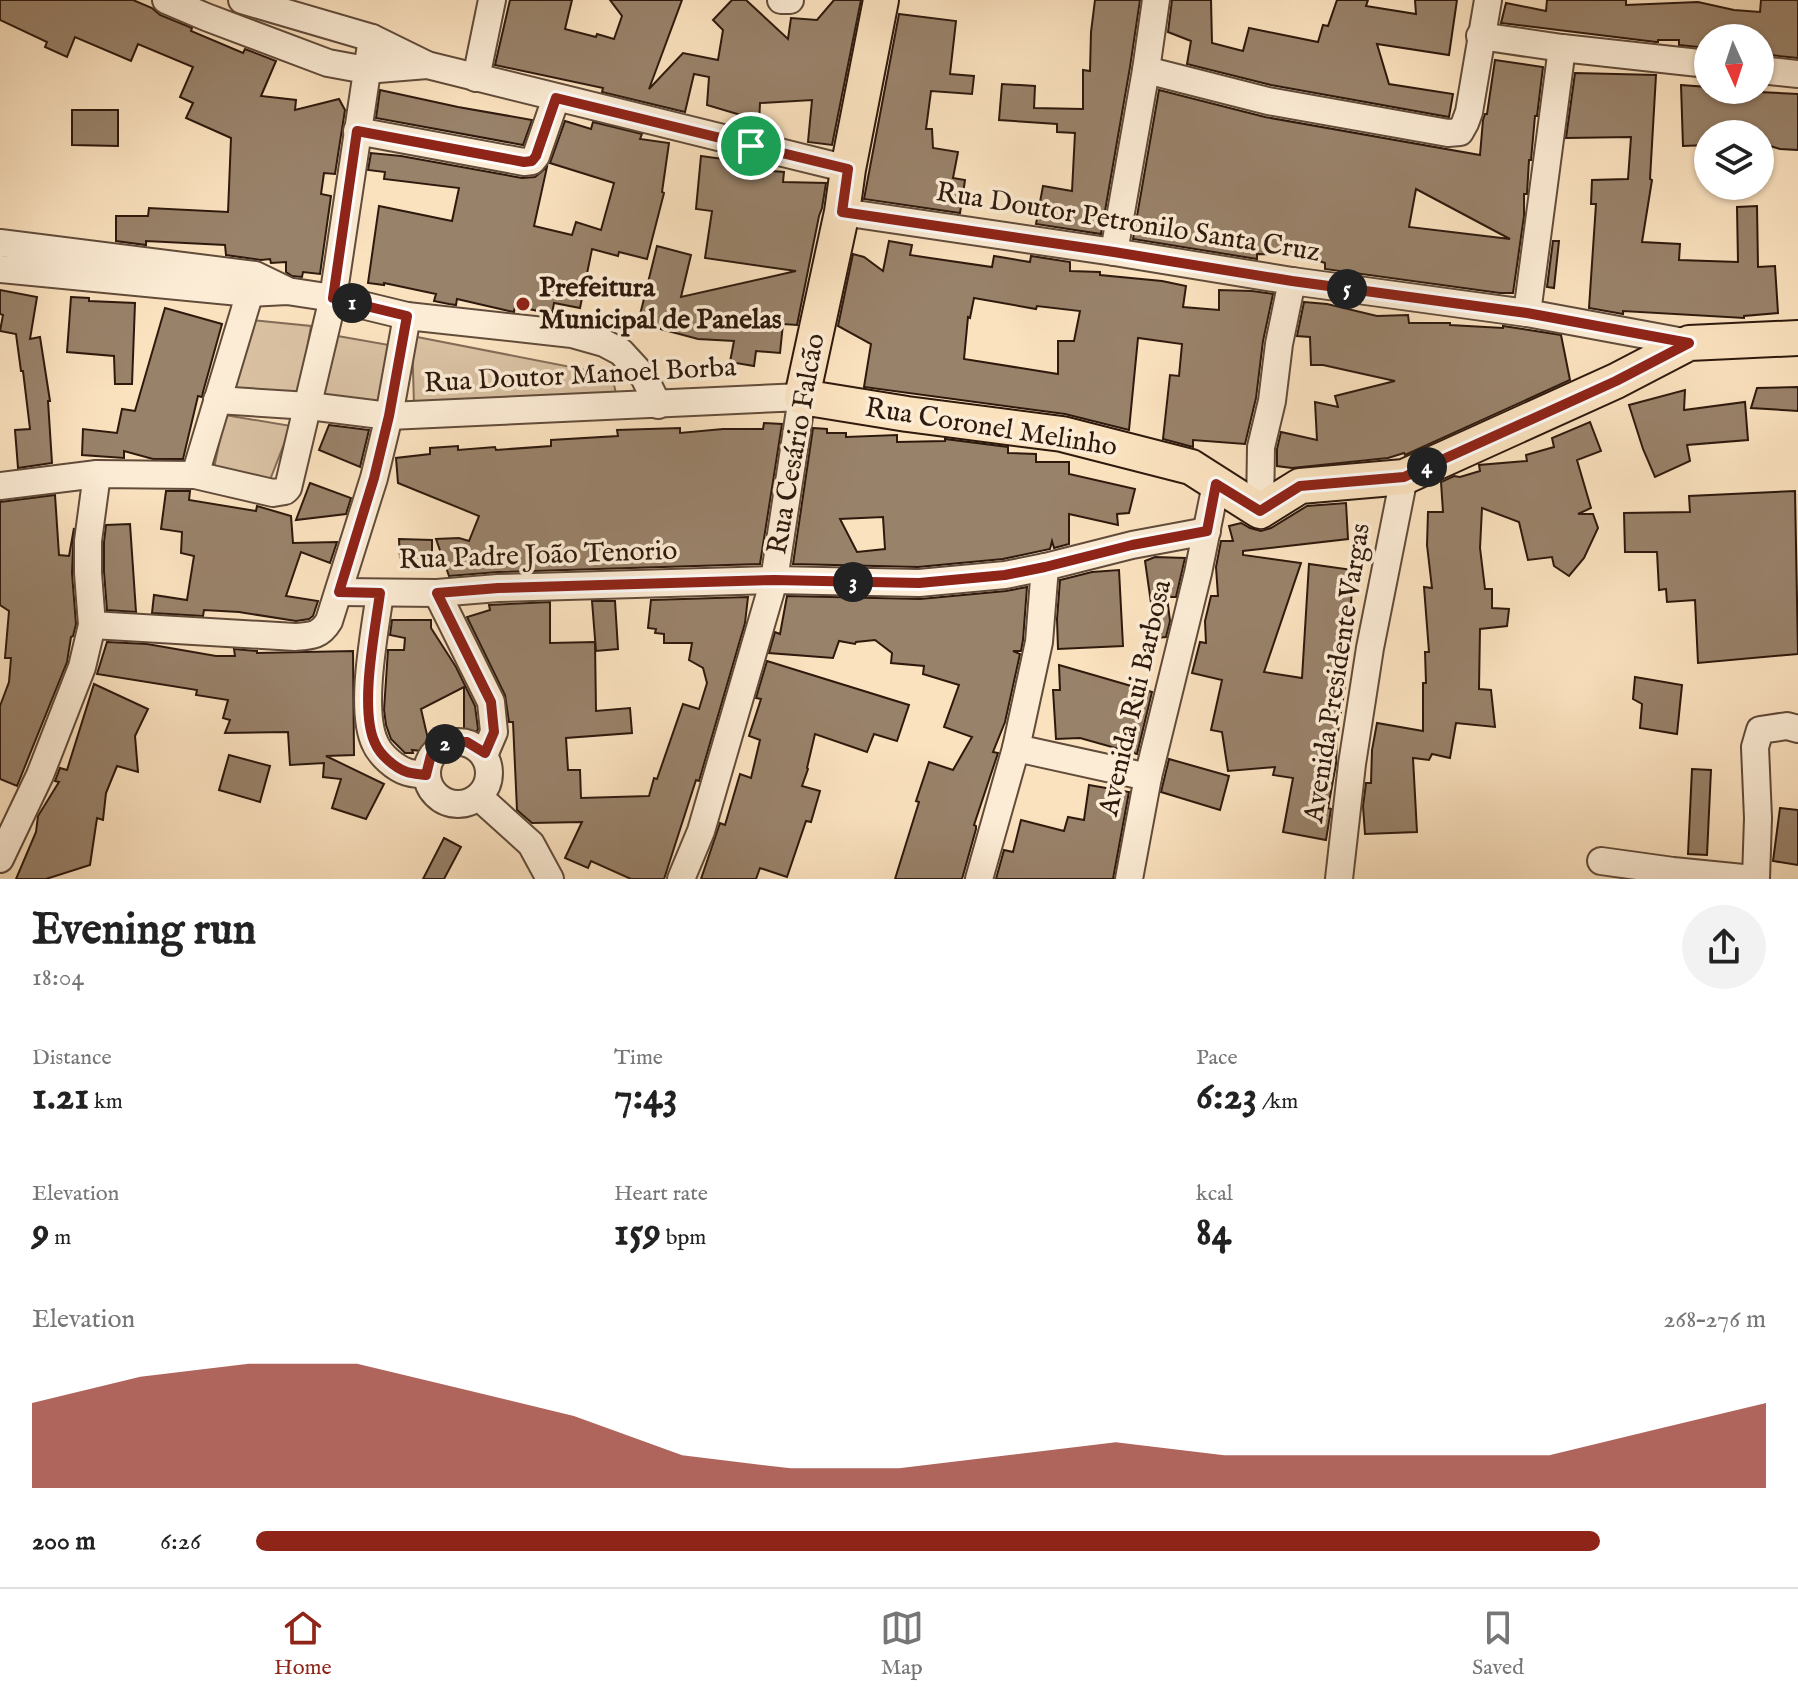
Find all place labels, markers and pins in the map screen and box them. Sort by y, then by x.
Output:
pin [717,112,785,180]
pin: 5 [1327,269,1367,309]
place label: Prefeitura Municipal de Panelas [539,271,782,338]
pin: 1 [332,283,372,323]
marker: Prefeitura Municipal de Panelas [514,295,532,313]
pin: 4 [1407,447,1447,487]
pin: 3 [833,562,873,602]
pin: 2 [425,724,465,764]

